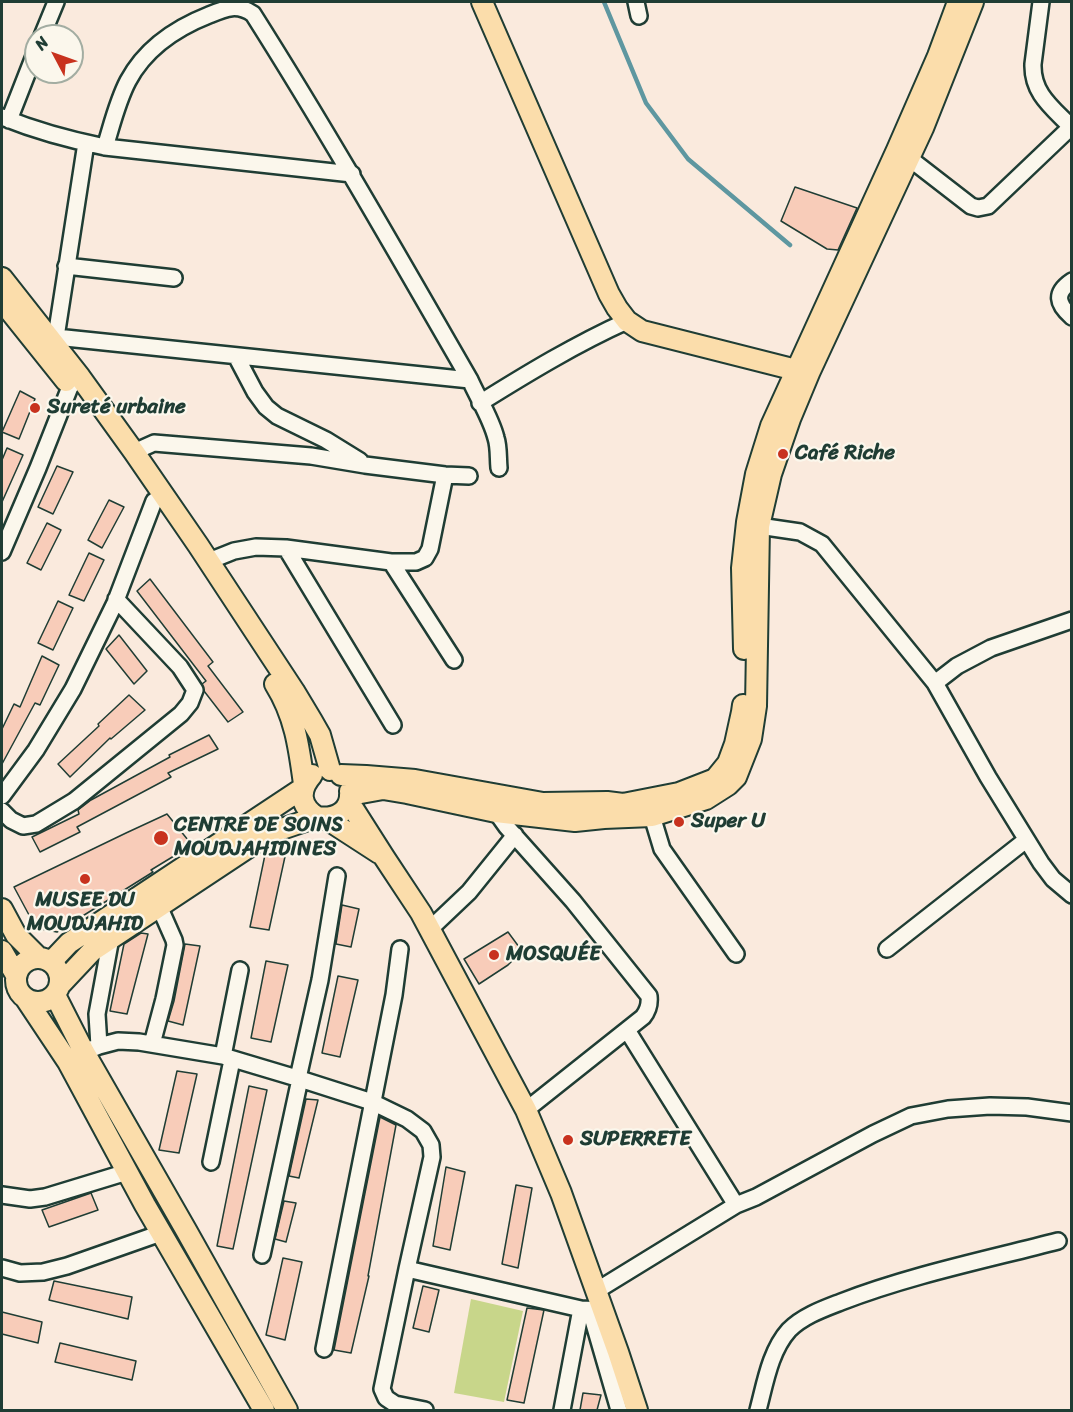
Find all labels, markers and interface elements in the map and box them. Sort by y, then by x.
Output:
north arrow [24,24,84,84]
text: N [27,29,56,57]
place label: Sureté urbaine [47,395,186,421]
marker: Sureté urbaine [28,401,42,415]
place label: Café Riche [795,441,895,467]
marker: Café Riche [776,447,790,461]
place label: Super U [691,809,765,835]
place label: CENTRE DE SOINS MOUDJAHIDINES [174,813,343,863]
marker: Super U [672,815,686,829]
marker: CENTRE DE SOINS MOUDJAHIDINES [152,829,170,847]
marker: MUSEE DU MOUDJAHID [78,872,92,886]
place label: MUSEE DU MOUDJAHID [27,888,143,938]
place label: MOSQUÉE [506,942,601,968]
marker: MOSQUÉE [487,948,501,962]
place label: SUPERRETE [580,1127,691,1153]
marker: SUPERRETE [561,1133,575,1147]

